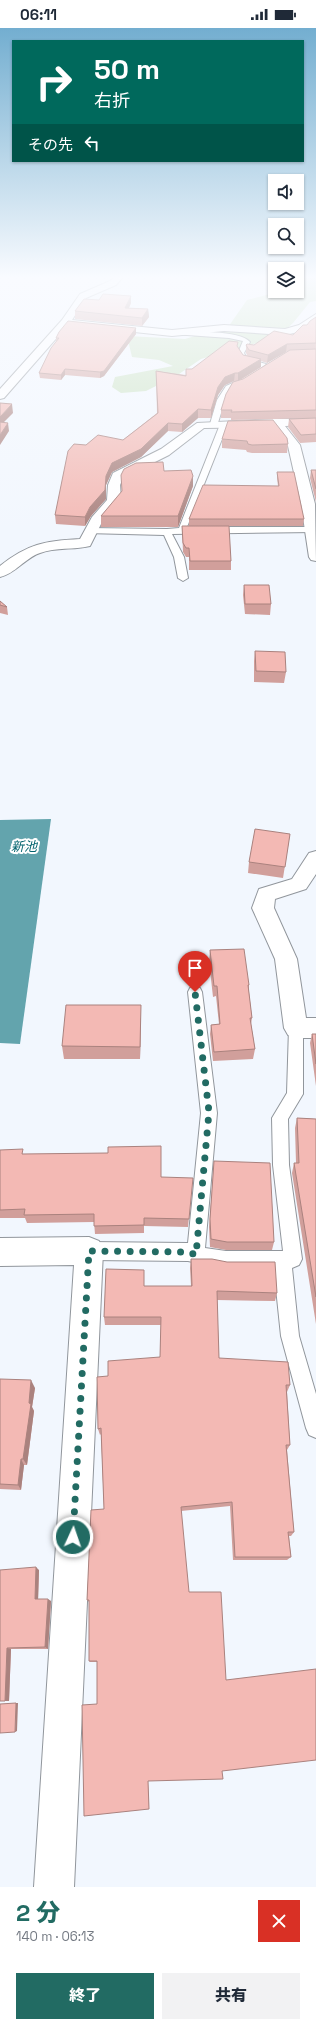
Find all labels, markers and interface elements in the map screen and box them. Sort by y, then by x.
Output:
text: 06:11 [20,5,57,24]
text: 50 m [94,51,160,87]
icon: right [28,56,80,108]
text: 右折 [94,89,130,112]
icon: left [81,132,103,154]
text: その先 [28,135,73,154]
map controls [268,174,304,298]
button: sound [268,174,304,210]
button: search [268,218,304,254]
button: layers [268,262,304,298]
water label: 新池 [11,838,39,855]
pin [178,951,212,992]
icon: arrive [184,957,206,979]
position arrow [52,1516,94,1558]
text: 2 分 [16,1897,60,1928]
button: close [258,1900,300,1942]
text: 140 m · 06:13 [16,1928,94,1945]
button: 終了 [16,1973,154,2019]
button: 共有 [162,1973,300,2019]

